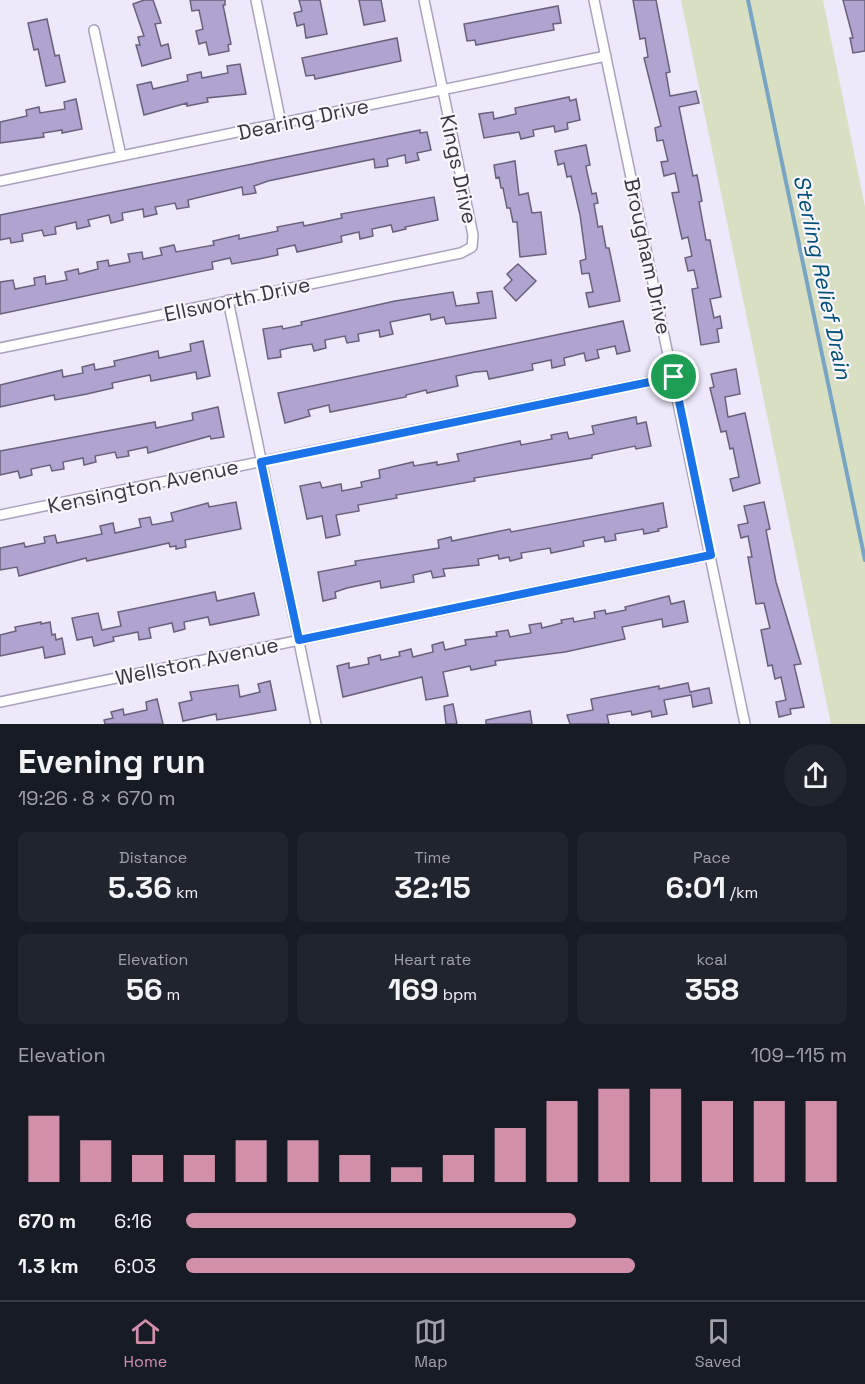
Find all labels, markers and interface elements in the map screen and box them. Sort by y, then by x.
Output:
street label: Dearing Drive [235,92,371,146]
street label: Kings Drive [434,112,484,226]
water label: Sterling Relief Drain [788,172,858,382]
street label: Brougham Drive [618,175,678,337]
street label: Ellsworth Drive [161,270,313,328]
pin [648,351,699,402]
icon: arrive [657,360,690,393]
street label: Kensington Avenue [45,453,241,519]
street label: Wellston Avenue [113,631,281,691]
text: Evening run [18,741,206,783]
button: share [784,744,847,807]
text: 19:26 · 8 × 670 m [18,785,175,811]
text: Distance [119,847,187,868]
text: Time [414,847,451,868]
text: Pace [693,847,731,868]
text: 5.36 [108,868,172,907]
text: 32:15 [394,868,471,907]
text: 6:01 [665,868,726,907]
text: km [172,882,198,903]
text: /km [726,882,758,903]
text: Elevation [118,949,188,970]
text: Heart rate [394,949,471,970]
text: kcal [696,949,727,970]
text: 56 [126,970,163,1009]
text: 169 [388,970,439,1009]
text: 358 [685,970,739,1009]
text: m [163,984,180,1005]
text: bpm [439,984,477,1005]
text: Elevation [18,1042,106,1068]
text: 109–115 m [750,1042,847,1068]
text: 670 m [18,1208,76,1234]
text: 6:16 [114,1208,152,1234]
text: 1.3 km [18,1253,79,1279]
text: 6:03 [114,1253,156,1279]
tab: Home [124,1315,167,1372]
tab: Map [414,1315,448,1372]
tab: Saved [695,1315,741,1372]

